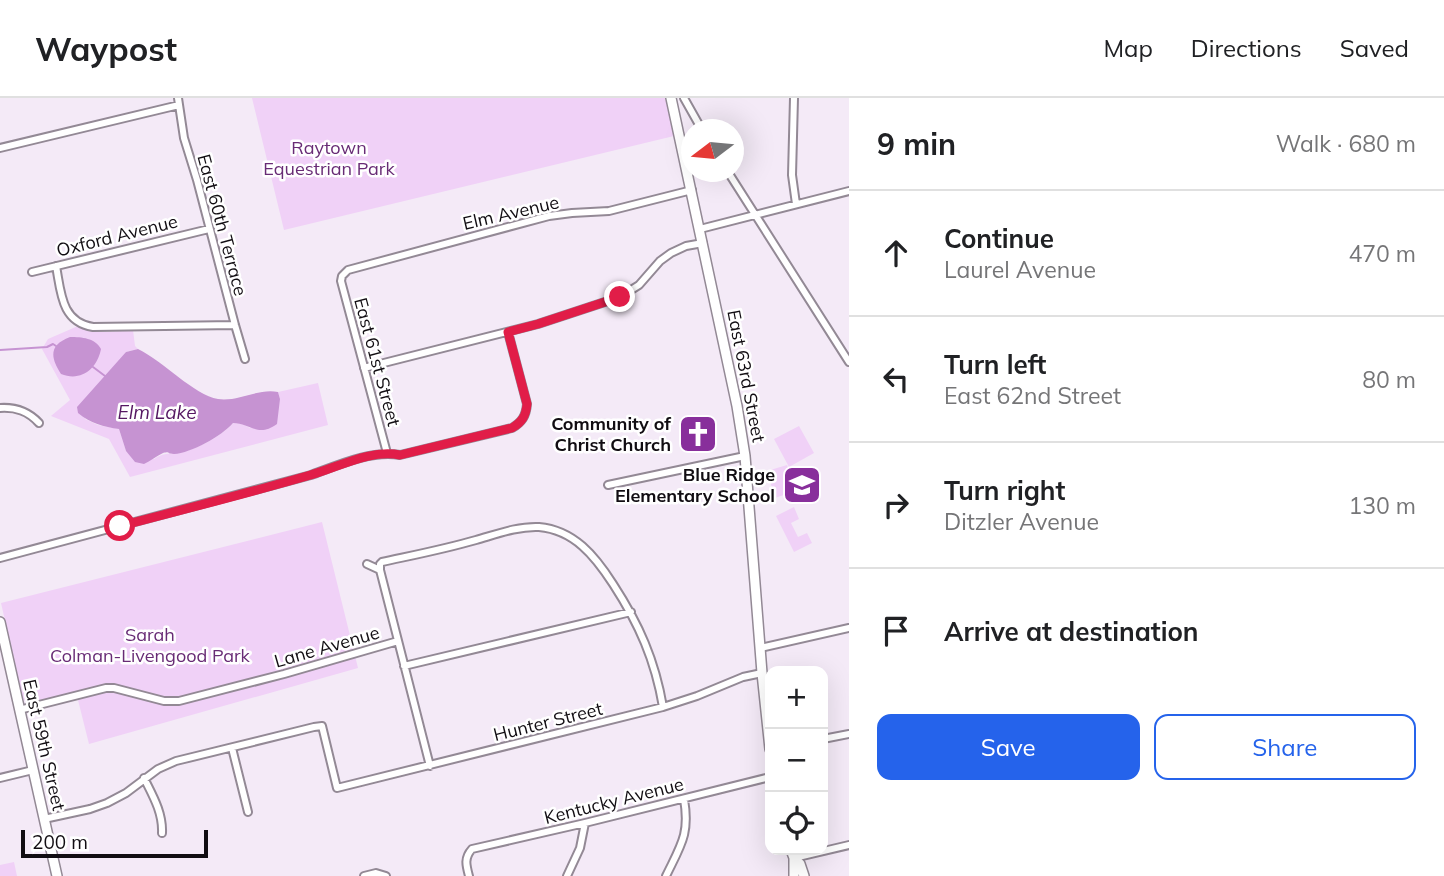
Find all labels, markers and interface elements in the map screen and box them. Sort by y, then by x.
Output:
text: Waypost [35,28,177,69]
text: Map [1103,33,1153,63]
text: Directions [1191,33,1302,63]
text: Saved [1340,33,1409,63]
north arrow [681,119,744,182]
text: 9 min [877,125,956,163]
text: Walk · 680 m [1276,129,1416,158]
park label: Raytown Equestrian Park [263,136,395,180]
street label: East 60th Terrace [193,151,252,298]
street label: Elm Avenue [461,190,561,235]
street label: Oxford Avenue [54,209,180,262]
text: Continue [944,222,1054,255]
icon: ahead [877,234,915,272]
text: 470 m [1348,239,1416,268]
text: Laurel Avenue [944,255,1096,284]
route end [604,281,635,312]
street label: East 61st Street [349,295,406,429]
street label: East 63rd Street [722,308,771,444]
text: Turn left [944,348,1046,381]
icon: left [877,360,915,398]
text: 80 m [1362,365,1416,394]
text: East 62nd Street [944,381,1121,410]
water label: Elm Lake [118,400,196,424]
place label: Community of Christ Church [551,412,671,456]
church icon: Community of Christ Church [677,413,719,455]
place label: Blue Ridge Elementary School [615,463,775,507]
school or university icon: Blue Ridge Elementary School [781,464,823,506]
text: Turn right [944,474,1065,507]
icon: right [877,486,915,524]
text: 130 m [1348,491,1416,520]
text: Ditzler Avenue [944,507,1099,536]
route start [104,510,135,541]
icon: arrive [877,612,915,650]
text: Arrive at destination [944,615,1199,648]
street label: Lane Avenue [272,621,382,673]
park label: Sarah Colman-Livengood Park [50,623,251,667]
map controls [765,666,828,855]
button: + [765,666,828,729]
street label: East 59th Street [18,677,71,813]
street label: Hunter Street [491,697,605,746]
button: Save [877,714,1140,780]
button: Share [1154,714,1416,780]
button: − [765,729,828,792]
street label: Kentucky Avenue [542,772,686,829]
button: locate [765,792,828,855]
scale bar [21,827,208,859]
text: 200 m [32,830,88,854]

